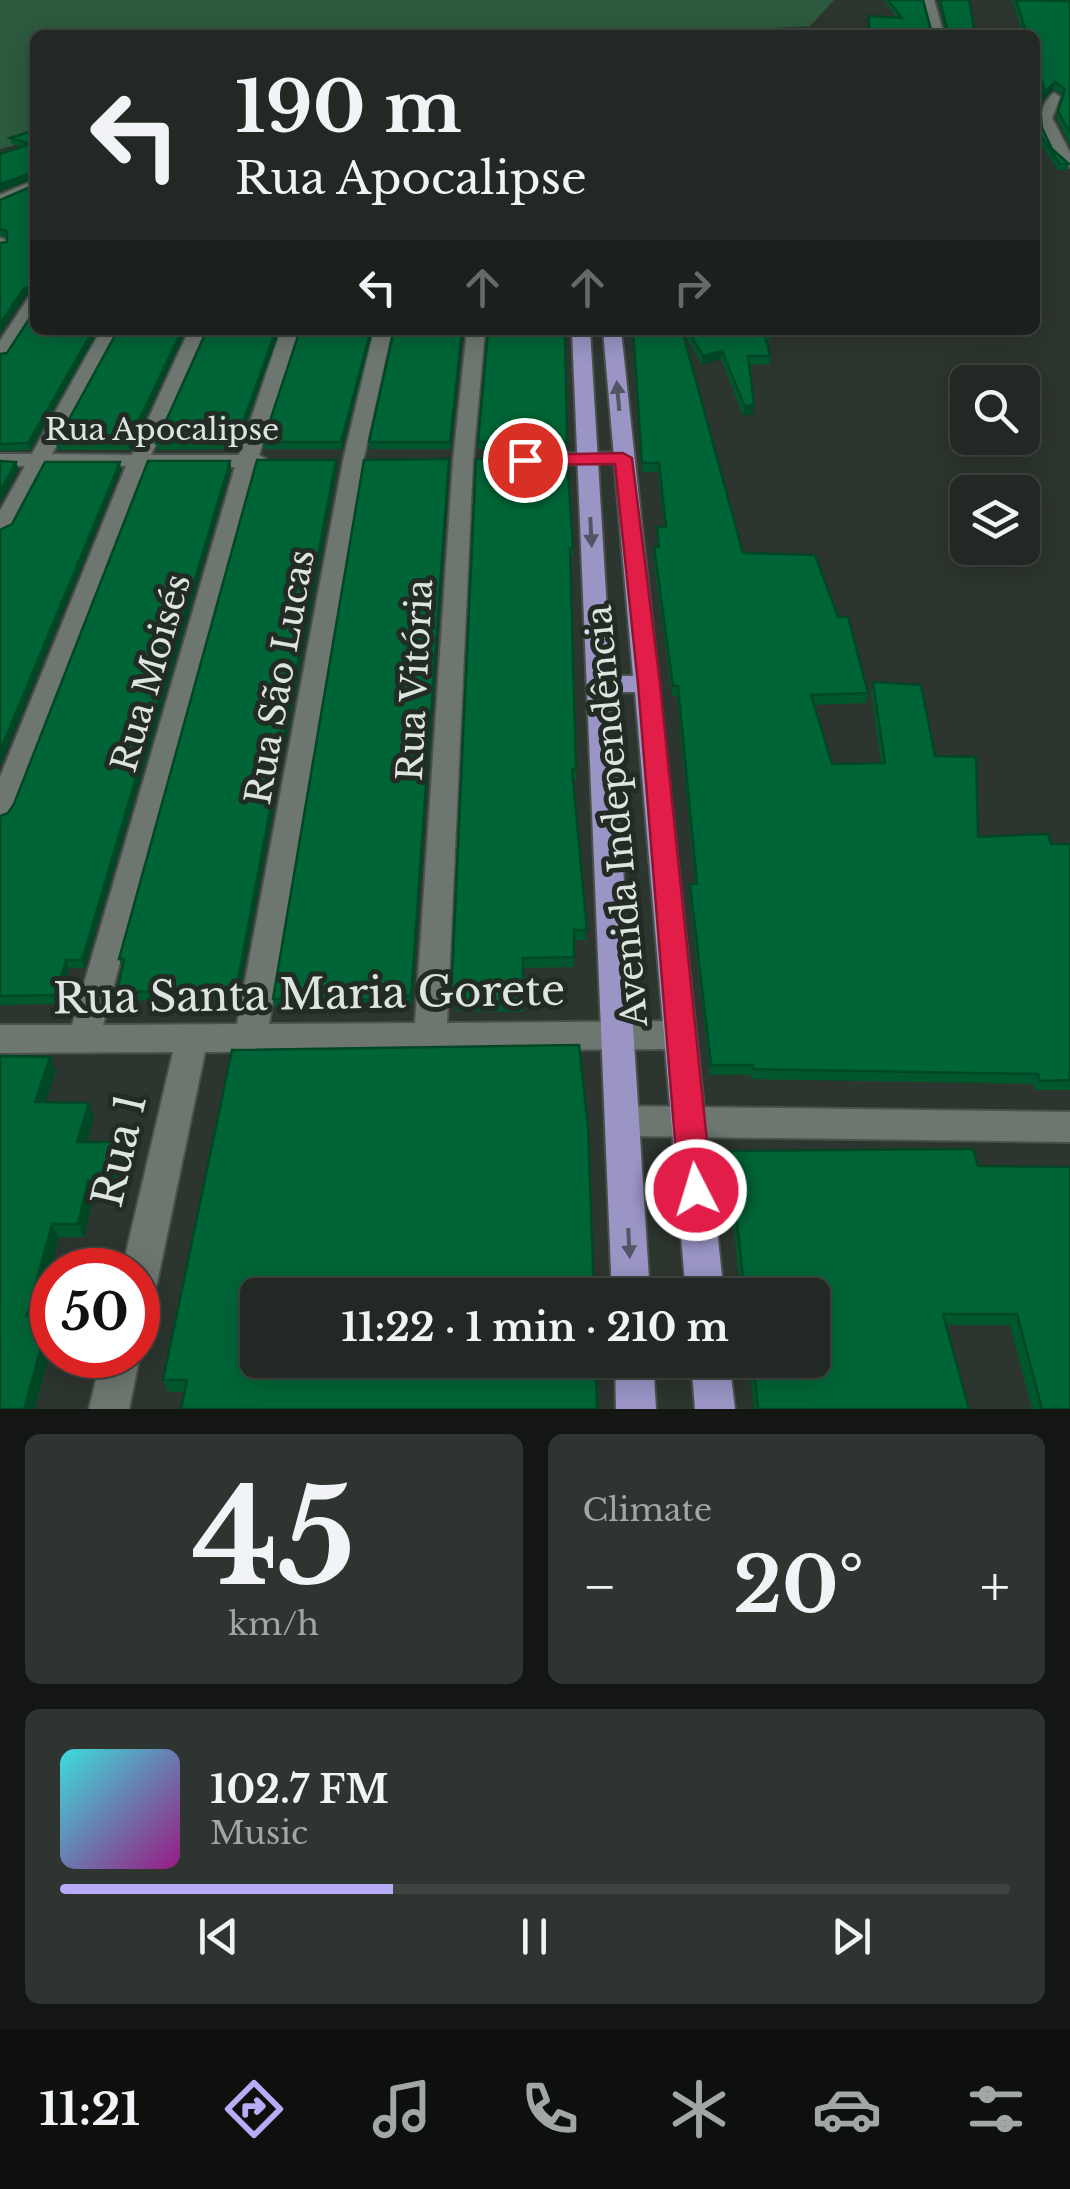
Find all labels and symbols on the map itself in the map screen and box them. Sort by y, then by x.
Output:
one-way arrow [609,379,625,411]
street label: Rua Apocalipse [45,411,279,448]
pin [483,418,568,503]
one-way arrow [583,517,599,549]
street label: Rua São Lucas [236,546,323,808]
street label: Rua Moisés [102,569,199,777]
street label: Rua Vitória [388,577,441,782]
street label: Avenida Independência [577,603,656,1029]
street label: Rua Santa Maria Gorete [53,964,565,1024]
street label: Rua 1 [81,1088,157,1212]
position arrow [644,1138,748,1242]
one-way arrow [621,1227,637,1259]
speed limit sign: 50 [30,1248,160,1378]

